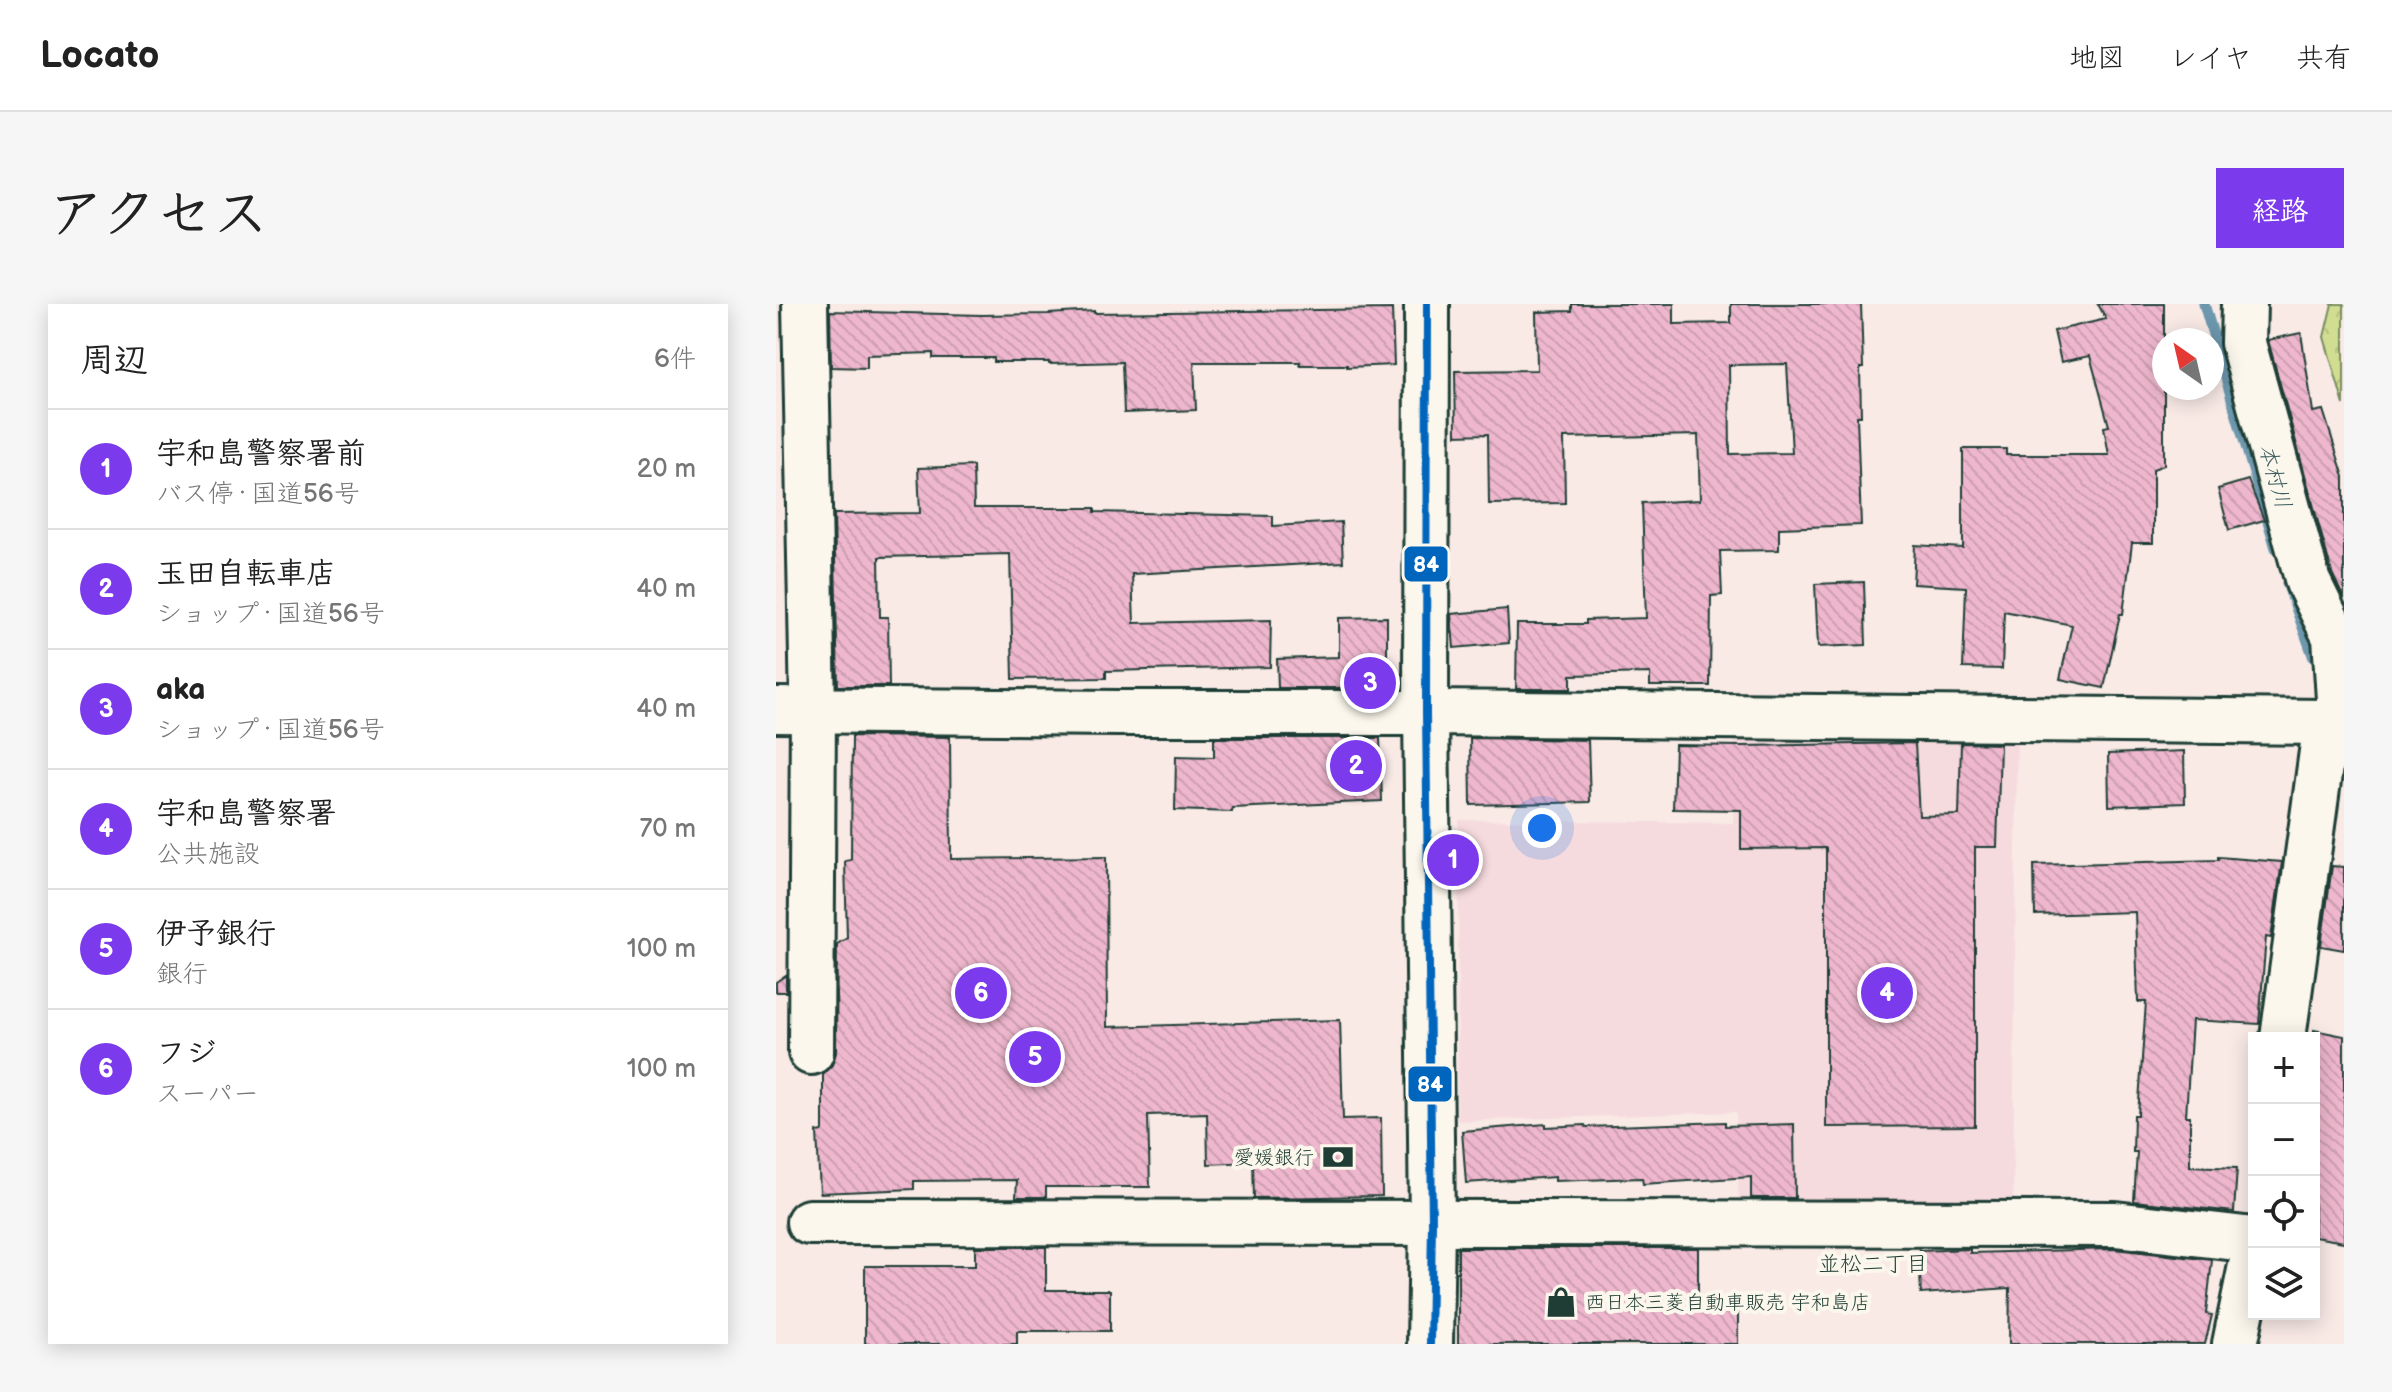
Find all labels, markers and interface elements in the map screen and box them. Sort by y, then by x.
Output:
text: Locato [40,33,159,78]
text: 地図 [2069,42,2125,75]
text: レイヤ [2169,42,2252,75]
text: 共有 [2296,42,2352,75]
button: 経路 [2216,168,2344,248]
text: アクセス [48,182,269,249]
north arrow [2152,328,2224,400]
text: 周辺 [80,340,148,381]
text: 6件 [654,344,696,375]
text: 宇和島警察署前 [156,436,366,472]
water label: 本村川 [2252,441,2297,512]
text: 1 [101,454,111,485]
text: 20 m [637,454,696,485]
text: バス停 · 国道56号 [156,479,360,510]
line badge: 84 [1403,545,1449,583]
text: 84 [1413,552,1439,579]
text: 玉田自転車店 [156,556,336,592]
text: 2 [98,574,114,605]
text: 40 m [636,574,696,605]
text: ショップ · 国道56号 [156,599,385,630]
pin: 3 [1344,653,1396,713]
text: aka [156,672,206,708]
text: 3 [98,694,114,725]
text: 40 m [636,694,696,725]
text: ショップ · 国道56号 [156,715,385,746]
pin: 2 [1330,736,1382,796]
text: 宇和島警察署 [156,796,336,832]
your location [1522,808,1562,848]
text: 4 [98,814,114,845]
text: 70 m [639,814,696,845]
pin: 1 [1427,830,1479,890]
text: 公共施設 [156,839,260,870]
text: 伊予銀行 [156,916,276,952]
text: 5 [98,934,114,965]
text: 100 m [627,934,696,965]
text: 銀行 [156,959,208,990]
pin: 6 [955,963,1007,1023]
pin: 4 [1861,963,1913,1023]
pin: 5 [1009,1027,1061,1087]
map controls [2248,1032,2320,1320]
button: + [2248,1032,2320,1104]
text: フジ [156,1036,216,1072]
text: 6 [98,1054,114,1085]
text: 100 m [627,1054,696,1085]
line badge: 84 [1407,1065,1453,1103]
text: 84 [1417,1072,1443,1099]
text: スーパー [156,1079,259,1110]
button: − [2248,1104,2320,1176]
bank icon: 愛媛銀行 [1321,1140,1355,1174]
place label: 愛媛銀行 [1234,1146,1314,1170]
button: locate [2248,1176,2320,1248]
button: layers [2248,1248,2320,1320]
district label: 並松二丁目 [1818,1251,1928,1278]
shop icon: 西日本三菱自動車販売 宇和島店 [1544,1285,1578,1319]
place label: 西日本三菱自動車販売 宇和島店 [1585,1291,1870,1315]

